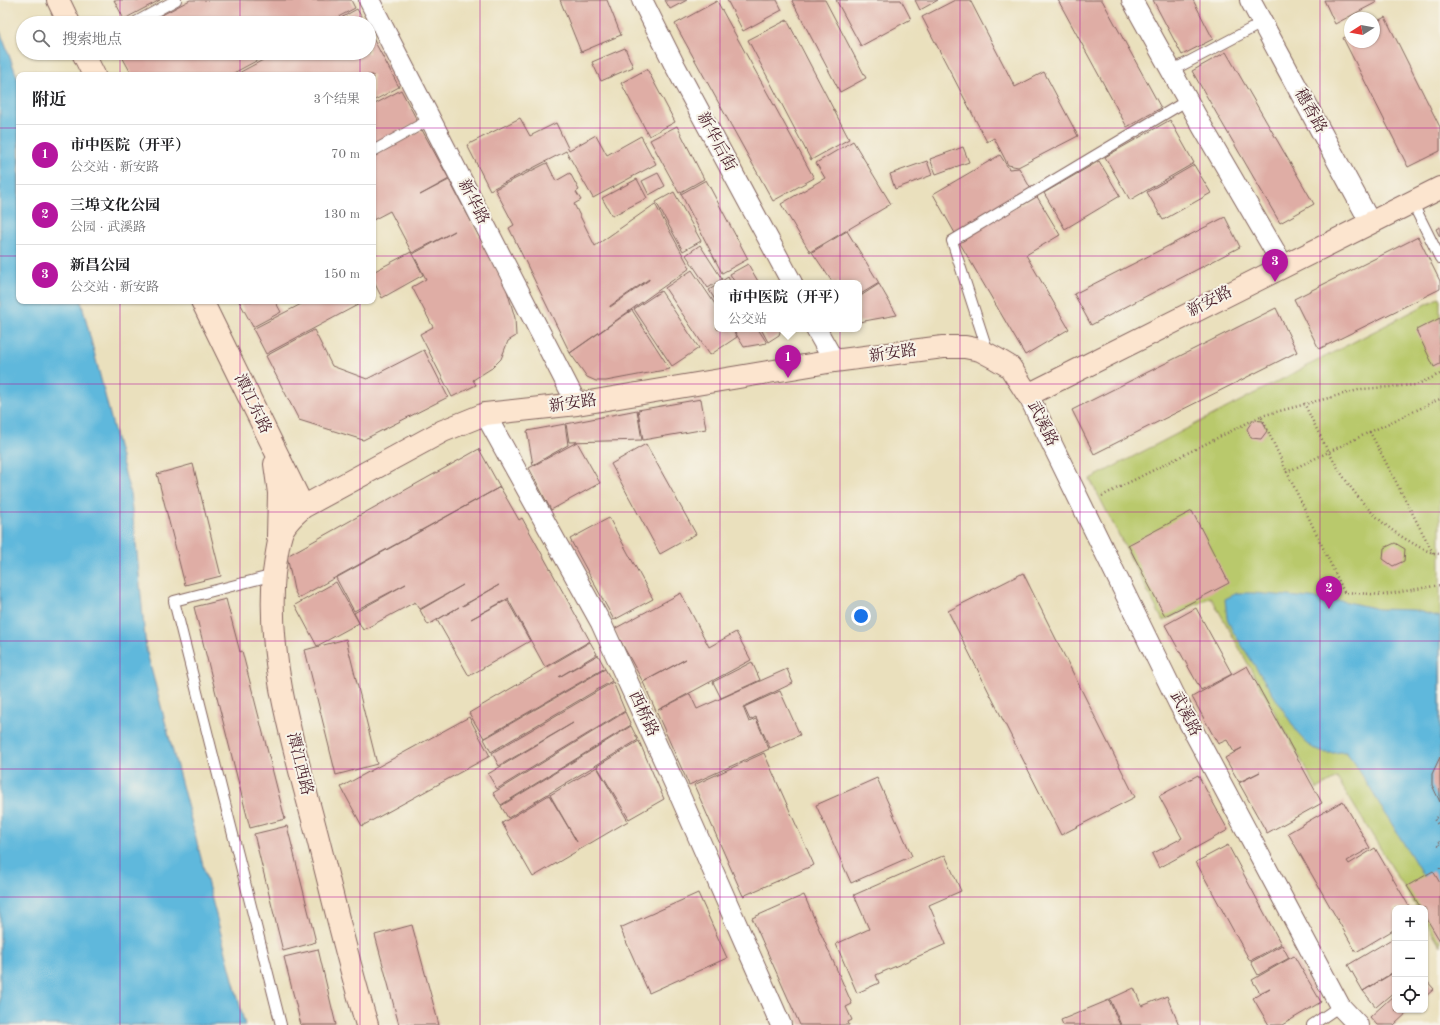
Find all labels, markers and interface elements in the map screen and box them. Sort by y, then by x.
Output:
north arrow [1344,12,1380,48]
search box [16,16,376,60]
icon: search [30,27,52,49]
text: 搜索地点 [62,33,122,48]
street label: 穗香路 [1291,85,1330,136]
text: 附近 [32,92,66,109]
text: 3个结果 [313,93,360,106]
street label: 新华后街 [694,109,740,174]
text: 市中医院（开平） [70,139,190,154]
text: 1 [41,148,49,161]
text: 70 m [331,148,360,161]
text: 公交站 · 新安路 [70,161,159,174]
street label: 新华路 [455,176,493,227]
text: 三埠文化公园 [70,199,160,214]
text: 2 [41,208,49,221]
text: 130 m [323,208,360,221]
text: 公园 · 武溪路 [70,221,146,234]
pin: 3 [1262,249,1288,282]
text: 新昌公园 [70,259,130,274]
text: 3 [41,268,49,281]
text: 150 m [323,268,360,281]
popup [714,280,862,332]
text: 公交站 · 新安路 [70,281,159,294]
street label: 新安路 [1184,282,1235,320]
text: 市中医院（开平） [728,291,848,306]
text: 公交站 [728,313,767,326]
street label: 新安路 [868,341,918,365]
pin: 1 [775,345,801,378]
street label: 潭江东路 [231,371,275,436]
street label: 新安路 [548,391,598,415]
street label: 武溪路 [1024,398,1062,449]
pin: 2 [1316,576,1342,609]
your location [851,606,871,626]
street label: 西桥路 [626,688,662,739]
street label: 武溪路 [1167,688,1205,739]
street label: 潭江西路 [283,731,316,797]
map controls [1392,905,1428,1013]
button: + [1392,905,1428,941]
button: − [1392,941,1428,977]
button: locate [1392,977,1428,1013]

